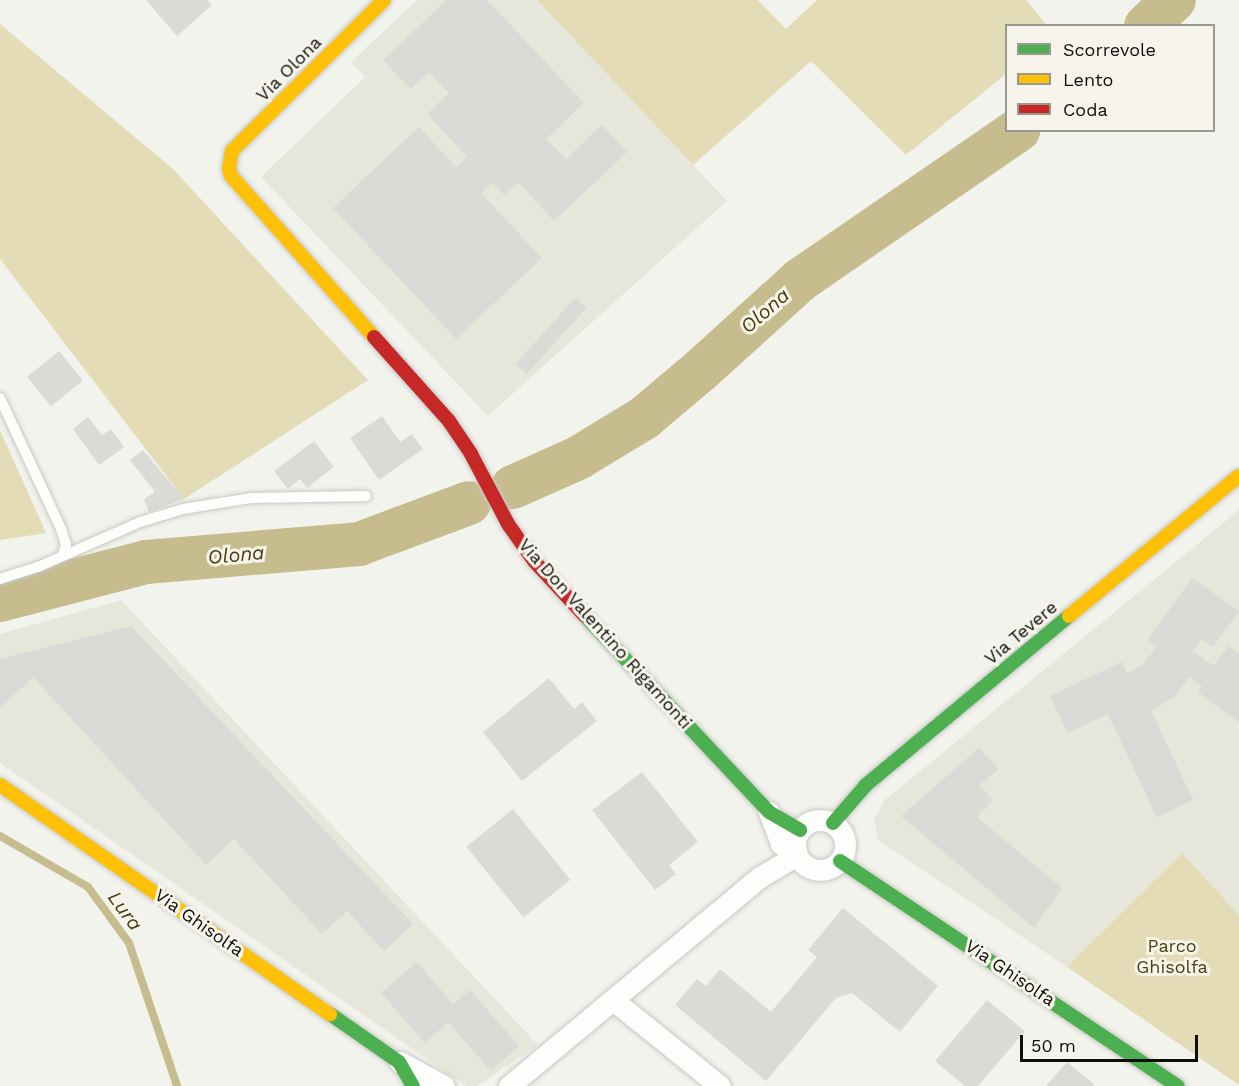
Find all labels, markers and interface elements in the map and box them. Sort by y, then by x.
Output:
legend [1005,24,1215,132]
street label: Via Olona [252,32,326,106]
text: Scorrevole [1063,39,1156,60]
text: Lento [1063,69,1113,90]
text: Coda [1063,99,1108,120]
water label: Olona [736,283,794,339]
street label: Via Don Valentino Rigamonti [513,534,697,734]
water label: Olona [207,541,265,569]
street label: Via Tevere [980,596,1062,670]
street label: Via Ghisolfa [150,884,248,962]
water label: Lura [103,886,147,936]
street label: Via Ghisolfa [961,935,1059,1011]
park label: Parco Ghisolfa [1136,936,1208,978]
scale bar [1023,1023,1202,1061]
text: 50 m [1031,1035,1076,1056]

